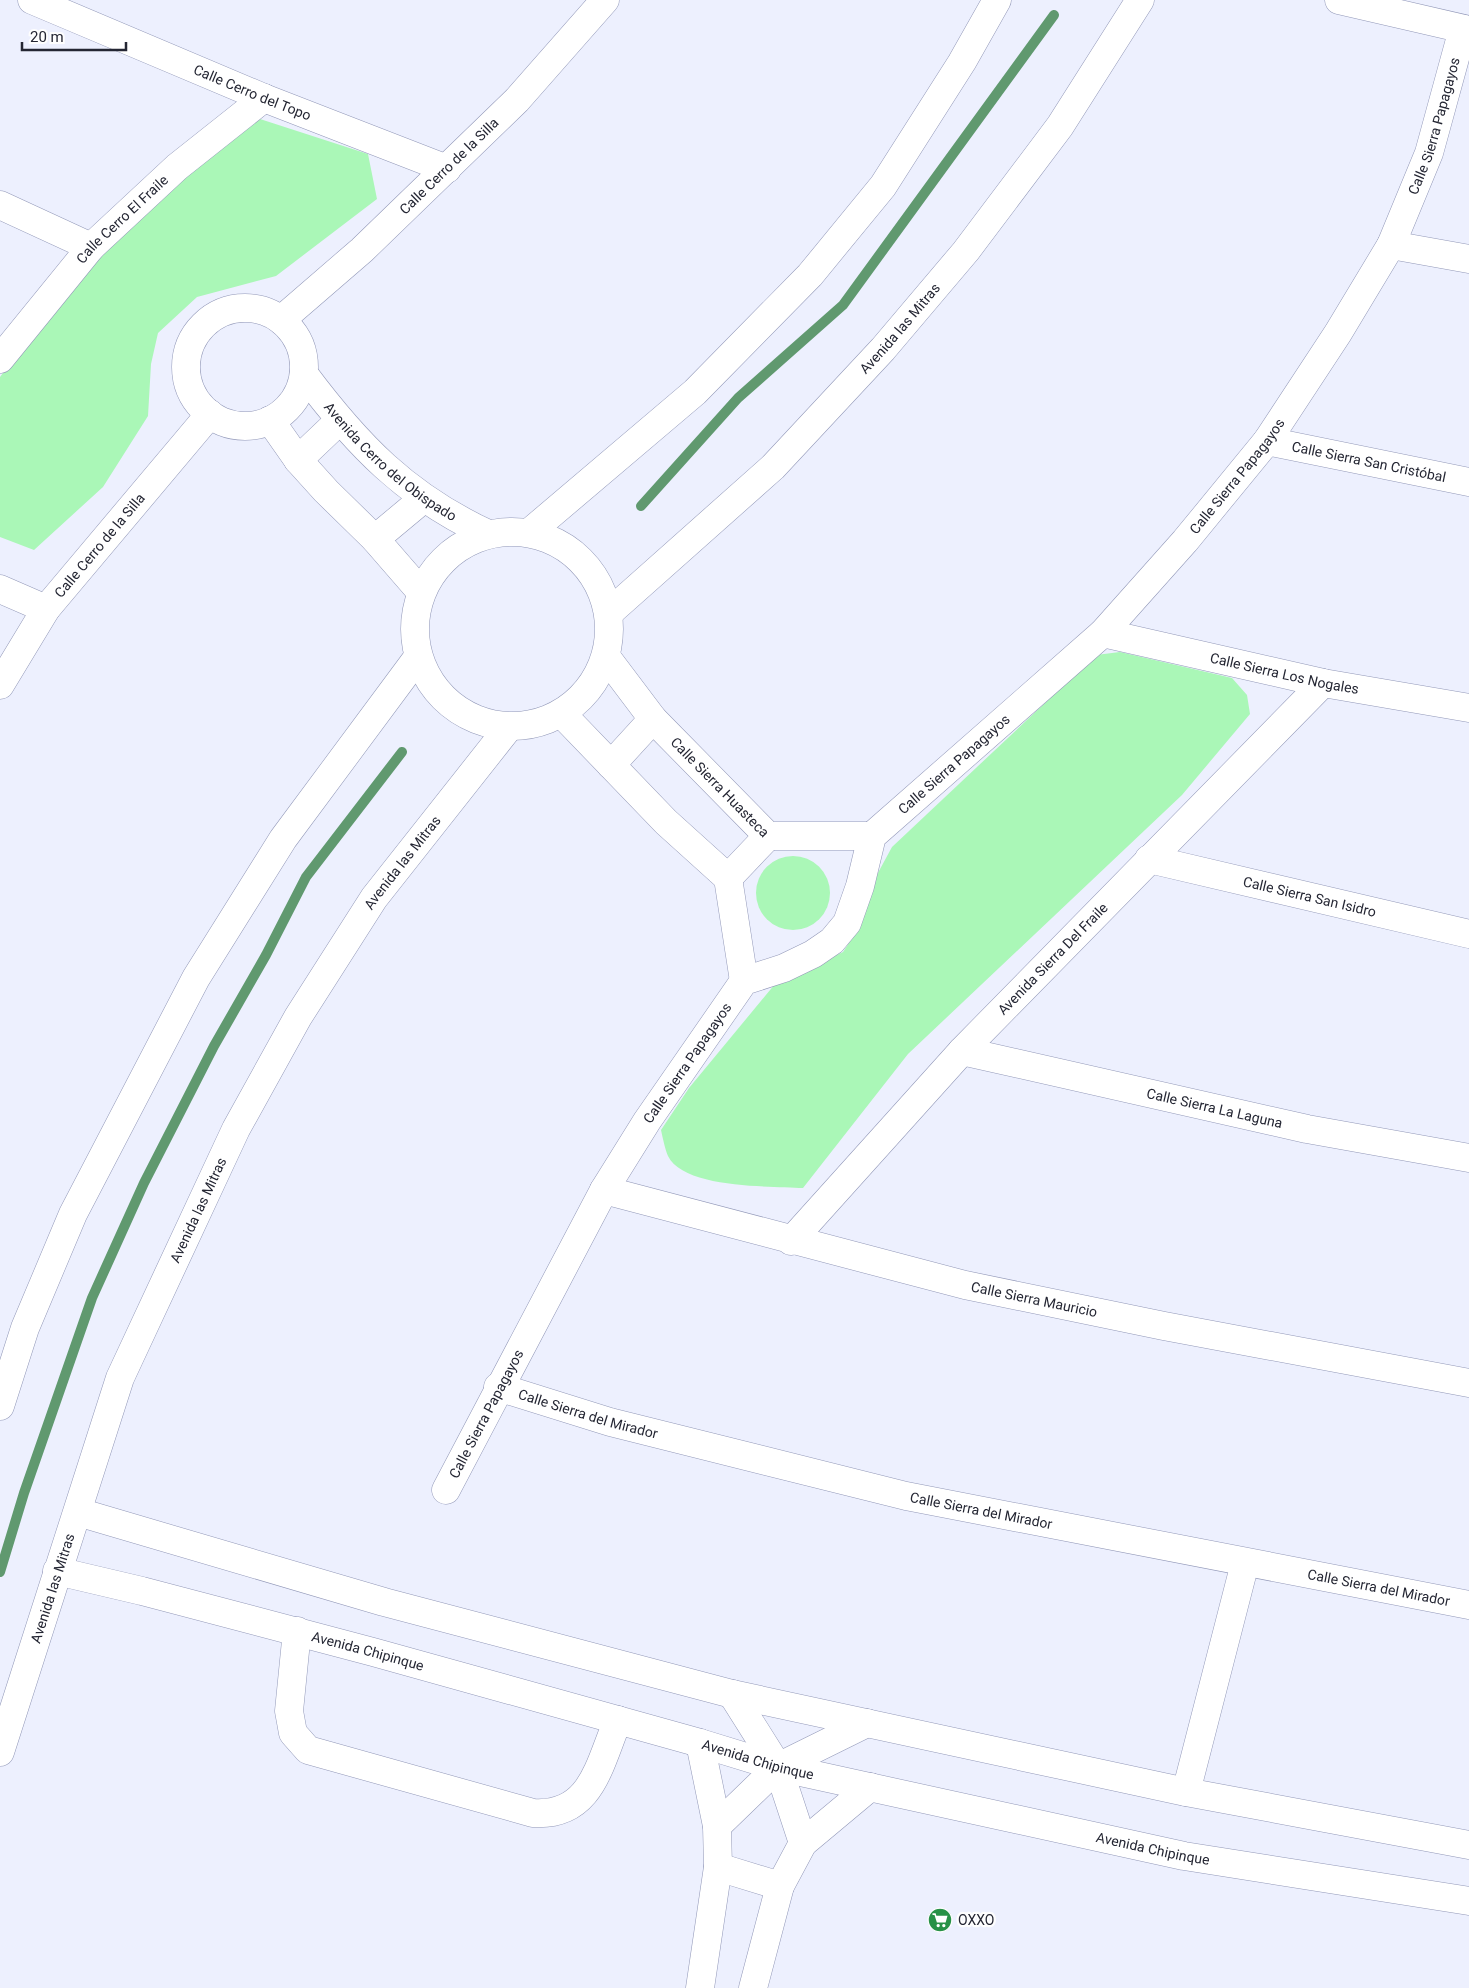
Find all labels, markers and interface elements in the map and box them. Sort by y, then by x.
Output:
scale bar [22,20,126,52]
text: 20 m [30,28,64,46]
street label: Calle Sierra Papagayos [1405,56,1463,197]
street label: Calle Cerro del Topo [191,61,313,123]
street label: Calle Cerro de la Silla [396,114,502,217]
street label: Calle Cerro El Fraile [73,172,171,267]
street label: Avenida las Mitras [856,280,943,377]
street label: Avenida Cerro del Obispado [321,399,459,524]
street label: Calle Sierra Papagayos [1186,415,1288,537]
street label: Calle Sierra San Cristóbal [1290,438,1447,485]
street label: Calle Cerro de la Silla [51,490,148,601]
street label: Calle Sierra Los Nogales [1209,650,1360,697]
street label: Calle Sierra Papagayos [895,711,1013,817]
street label: Calle Sierra Huasteca [668,734,773,840]
street label: Avenida las Mitras [361,813,444,912]
street label: Calle Sierra San Isidro [1242,873,1378,920]
street label: Avenida Sierra Del Fraile [994,899,1111,1018]
street label: Calle Sierra Papagayos [640,1000,735,1126]
street label: Calle Sierra La Laguna [1145,1085,1284,1131]
street label: Avenida las Mitras [167,1155,230,1265]
street label: Calle Sierra Mauricio [970,1278,1099,1320]
street label: Calle Sierra Papagayos [446,1347,526,1481]
street label: Calle Sierra del Mirador [516,1386,660,1442]
street label: Calle Sierra del Mirador [909,1489,1054,1532]
street label: Avenida las Mitras [27,1531,78,1645]
street label: Calle Sierra del Mirador [1306,1566,1452,1609]
street label: Avenida Chipinque [310,1628,426,1674]
street label: Avenida Chipinque [700,1736,815,1783]
street label: Avenida Chipinque [1095,1829,1211,1868]
supermarket icon: OXXO [927,1907,953,1933]
place label: OXXO [958,1912,995,1928]

